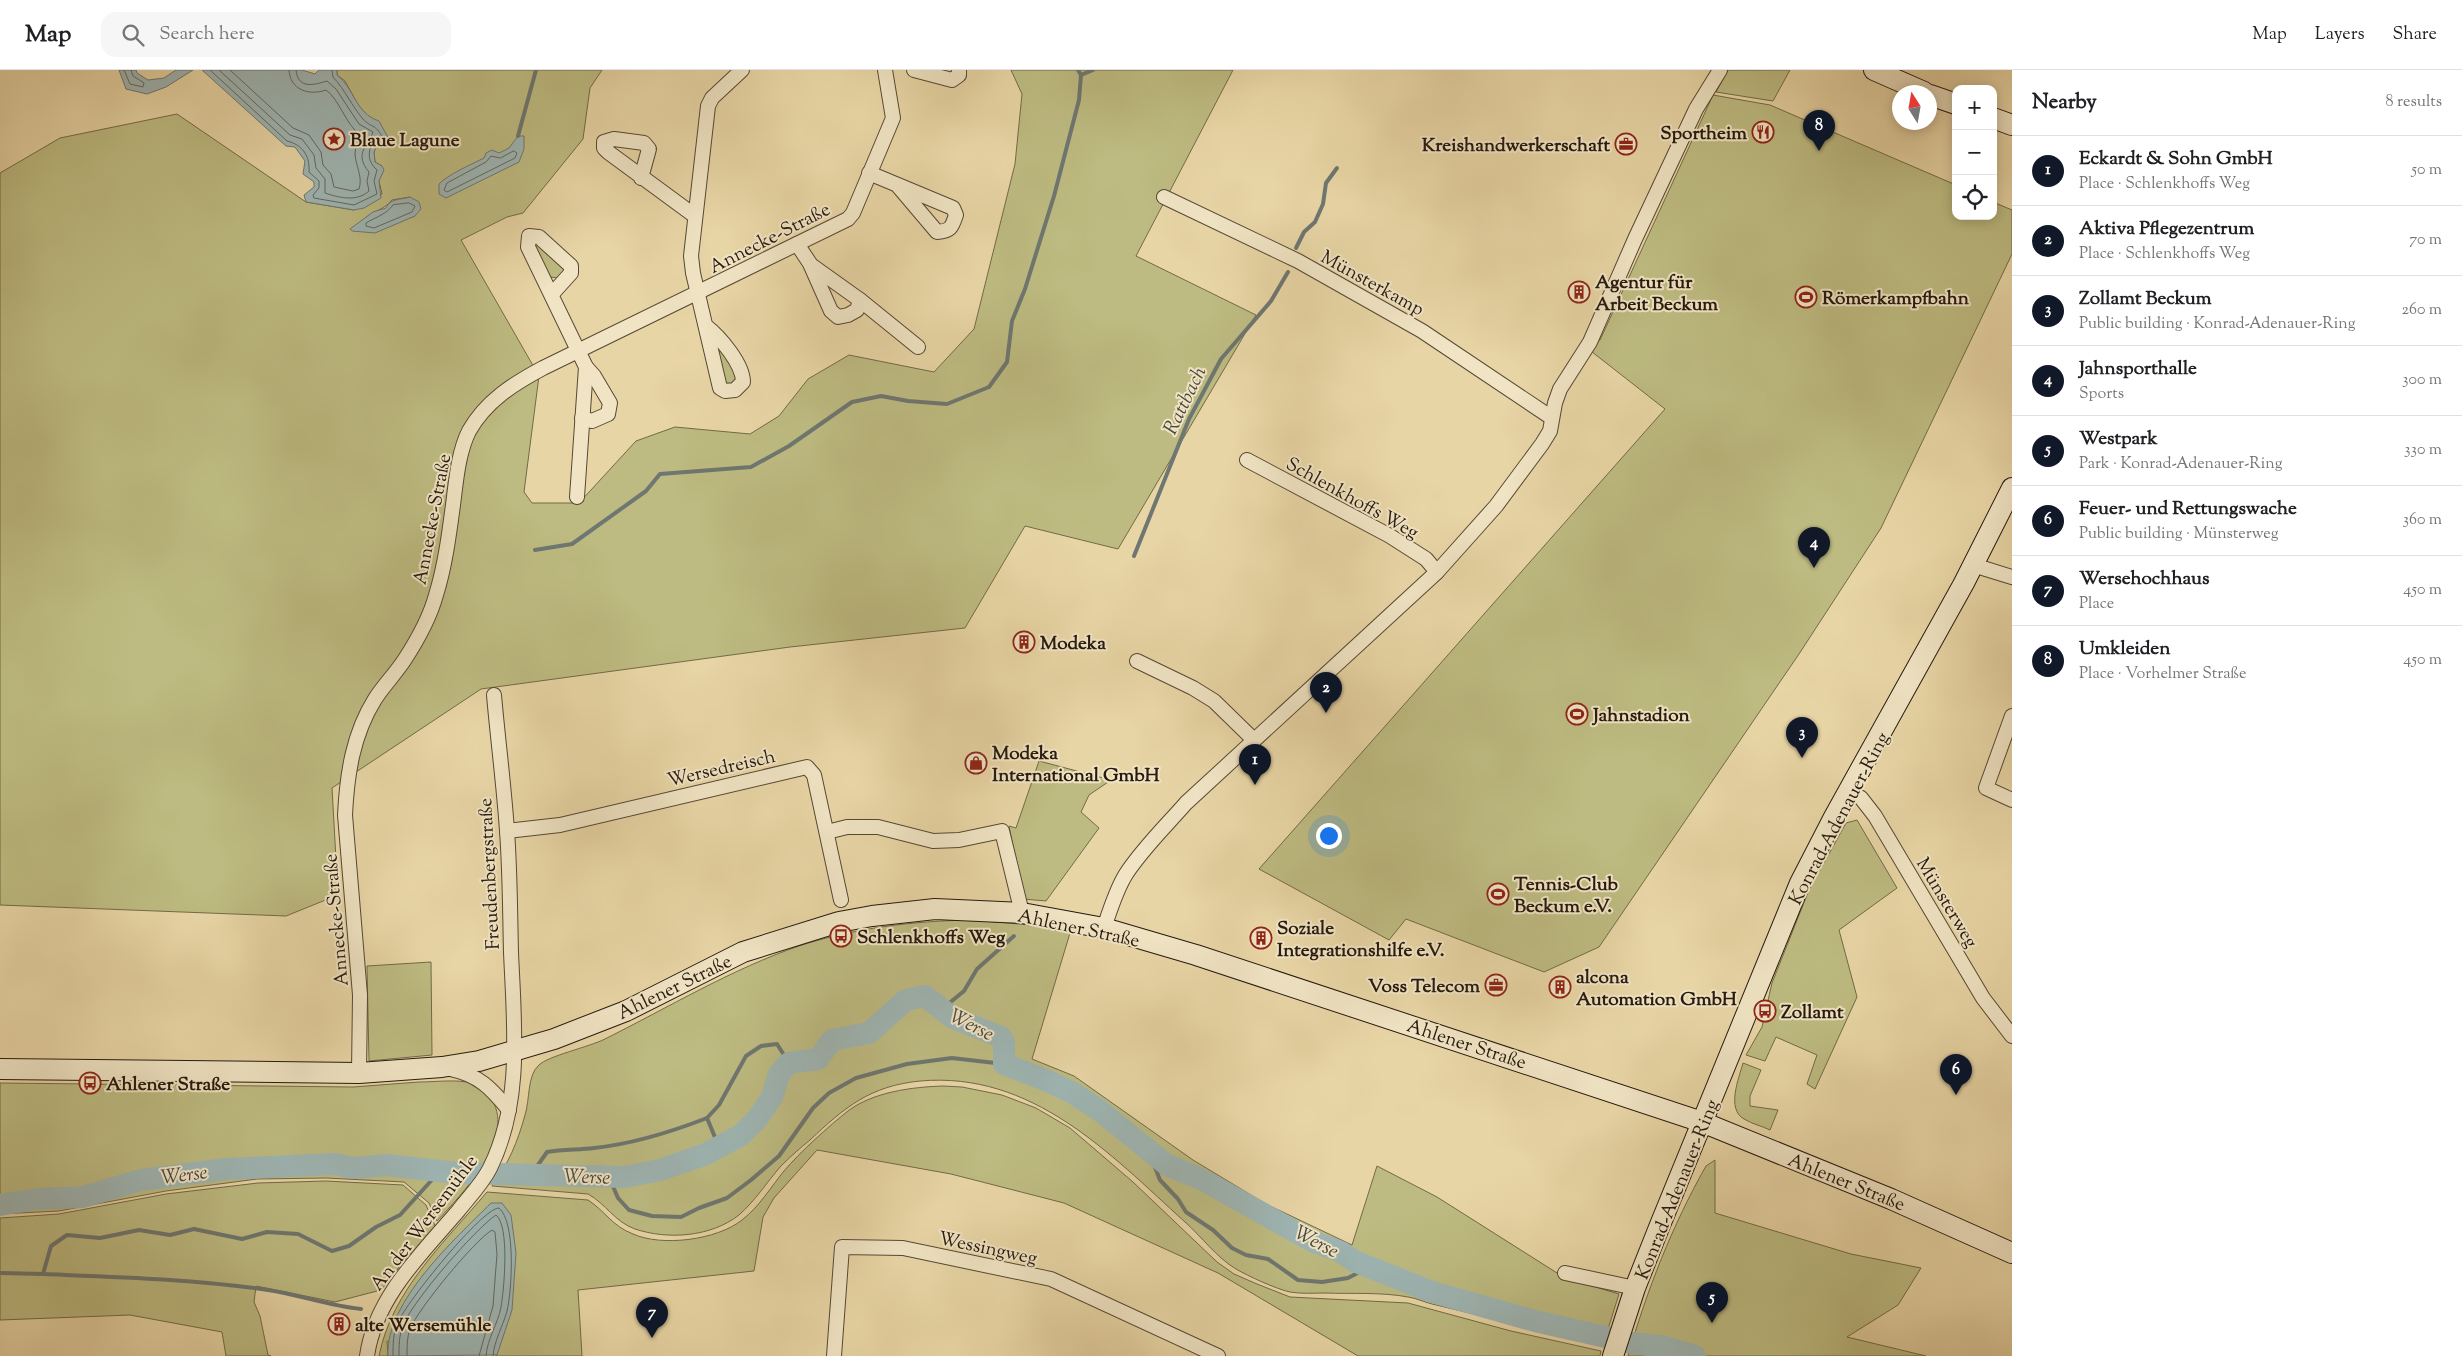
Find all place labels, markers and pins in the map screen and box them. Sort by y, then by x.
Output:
pin: 8 [1803,110,1835,151]
restaurant icon: Sportheim [1751,120,1775,144]
place label: Sportheim [1660,121,1747,148]
place icon: Blaue Lagune [322,127,346,151]
place label: Blaue Lagune [350,128,460,155]
office icon: Kreishandwerkerschaft [1614,132,1638,156]
place label: Kreishandwerkerschaft [1422,133,1610,160]
place label: Agentur für Arbeit Beckum [1595,270,1718,319]
building icon: Agentur für Arbeit Beckum [1567,280,1591,304]
sports icon: Römerkampfbahn [1794,285,1818,309]
place label: Römerkampfbahn [1822,286,1970,313]
pin: 4 [1798,527,1830,568]
building icon: Modeka [1012,630,1036,654]
place label: Modeka [1040,631,1106,658]
pin: 2 [1310,672,1342,713]
sports icon: Jahnstadion [1565,702,1589,726]
place label: Jahnstadion [1591,703,1691,730]
pin: 3 [1786,717,1818,758]
place label: Modeka International GmbH [992,741,1161,790]
pin: 1 [1239,744,1271,785]
shop icon: Modeka International GmbH [964,751,988,775]
place label: Tennis-Club Beckum e.V. [1514,872,1619,921]
sports icon: Tennis-Club Beckum e.V. [1486,882,1510,906]
place label: Soziale Integrationshilfe e.V. [1277,916,1445,965]
bus stop icon: Schlenkhoffs Weg [829,924,853,948]
place label: Schlenkhoffs Weg [857,925,1006,952]
building icon: Soziale Integrationshilfe e.V. [1249,926,1273,950]
place label: alcona Automation GmbH [1576,965,1738,1014]
office icon: Voss Telecom [1484,973,1508,997]
place label: Voss Telecom [1368,974,1480,1001]
building icon: alcona Automation GmbH [1548,975,1572,999]
bus stop icon: Zollamt [1753,999,1777,1023]
place label: Zollamt [1781,1000,1844,1027]
pin: 6 [1940,1054,1972,1095]
bus stop icon: Ahlener Straße [78,1071,102,1095]
place label: Ahlener Straße [106,1072,230,1099]
pin: 5 [1696,1282,1728,1323]
pin: 7 [636,1297,668,1338]
building icon: alte Wersemühle [327,1312,351,1336]
place label: alte Wersemühle [355,1313,492,1340]

